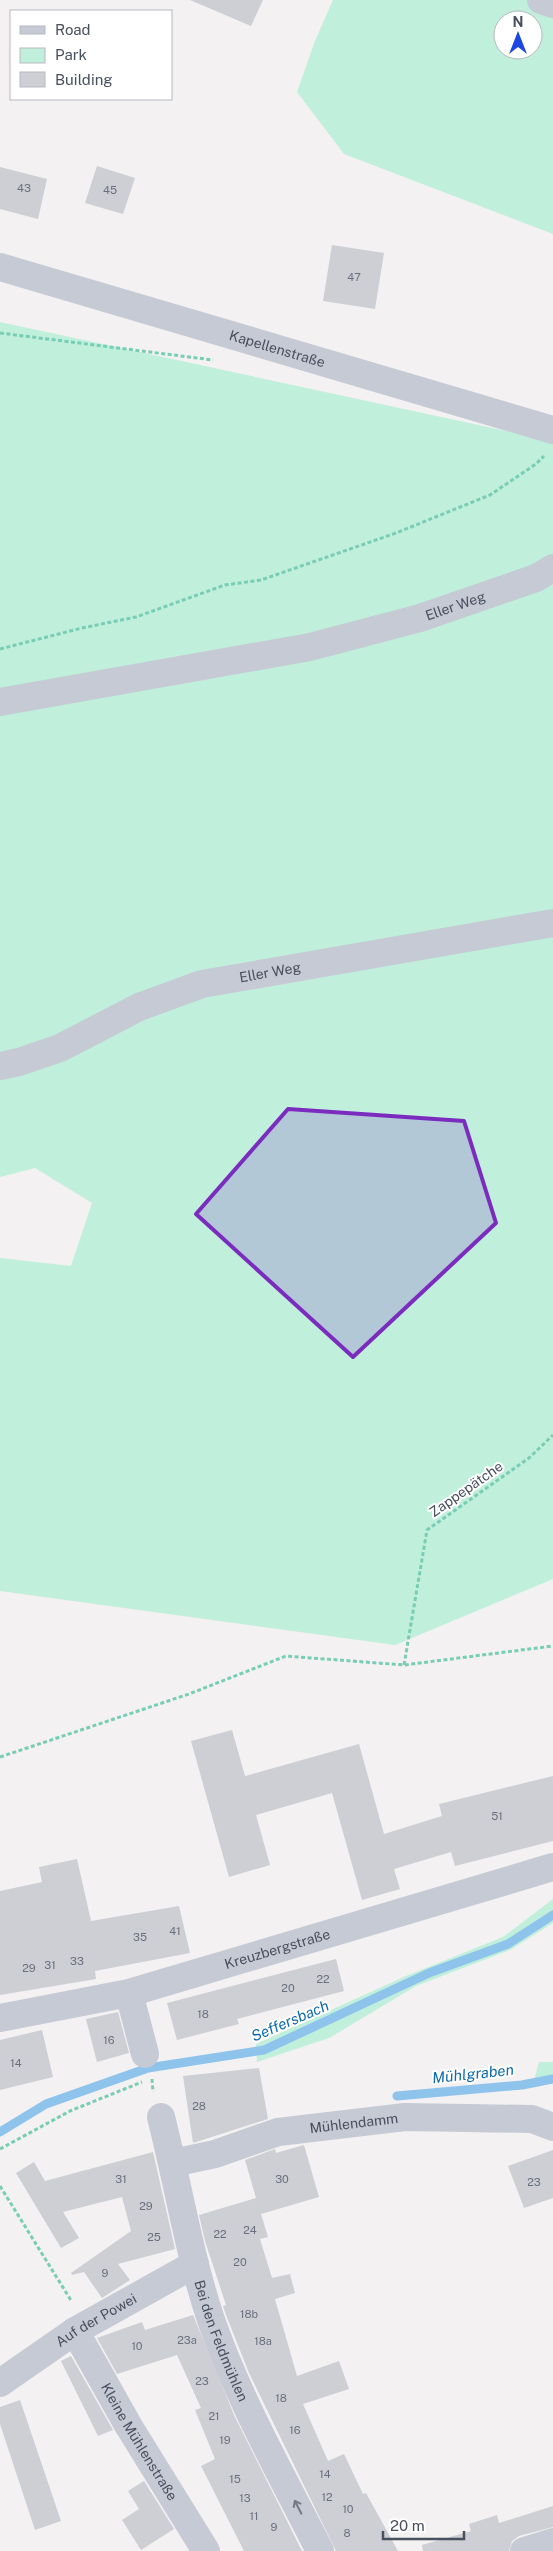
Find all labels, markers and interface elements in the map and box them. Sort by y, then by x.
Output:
legend [10,10,172,100]
north arrow [493,10,543,60]
text: N [513,14,523,30]
text: Road [55,21,91,38]
text: Park [55,46,87,63]
text: Building [55,71,113,88]
house number: 43 [17,182,31,194]
house number: 45 [103,184,117,196]
house number: 47 [347,271,361,283]
street label: Kapellenstraße [227,327,327,370]
street label: Eller Weg [423,588,488,624]
street label: Eller Weg [238,959,303,985]
street label: Zappepätche [426,1458,506,1520]
house number: 51 [491,1810,503,1822]
house number: 41 [169,1925,181,1937]
street label: Kreuzbergstraße [223,1926,332,1972]
house number: 35 [133,1931,147,1943]
house number: 33 [70,1955,84,1967]
house number: 31 [44,1959,56,1971]
house number: 29 [22,1962,36,1974]
house number: 22 [316,1973,330,1985]
house number: 20 [281,1982,295,1994]
water label: Seffersbach [248,1997,331,2044]
house number: 18 [197,2008,209,2020]
house number: 16 [103,2034,115,2046]
house number: 14 [10,2057,22,2069]
water label: Mühlgraben [431,2061,515,2086]
house number: 28 [192,2100,206,2112]
street label: Mühlendamm [309,2110,399,2136]
house number: 31 [115,2173,127,2185]
house number: 30 [275,2173,289,2185]
house number: 23 [527,2176,541,2188]
house number: 29 [139,2200,153,2212]
house number: 24 [243,2224,257,2236]
house number: 22 [213,2228,227,2240]
house number: 25 [147,2231,161,2243]
house number: 20 [233,2256,247,2268]
house number: 9 [102,2267,109,2279]
street label: Bei den Feldmühlen [191,2278,251,2404]
street label: Auf der Powei [53,2290,139,2350]
house number: 18b [240,2308,259,2320]
house number: 23a [177,2334,197,2346]
house number: 18a [254,2335,272,2347]
house number: 10 [131,2340,143,2352]
house number: 23 [195,2375,209,2387]
street label: Kleine Mühlenstraße [98,2380,181,2503]
house number: 18 [275,2392,287,2404]
house number: 21 [208,2410,220,2422]
house number: 16 [289,2424,301,2436]
house number: 19 [219,2434,231,2446]
house number: 14 [319,2468,331,2480]
house number: 15 [229,2473,241,2485]
house number: 12 [321,2491,333,2503]
house number: 13 [239,2492,251,2504]
one-way arrow [293,2500,303,2515]
house number: 10 [342,2503,354,2515]
scale bar [383,2508,464,2540]
house number: 11 [250,2510,258,2522]
text: 20 m [390,2517,425,2534]
house number: 9 [271,2521,278,2533]
house number: 8 [343,2527,351,2539]

